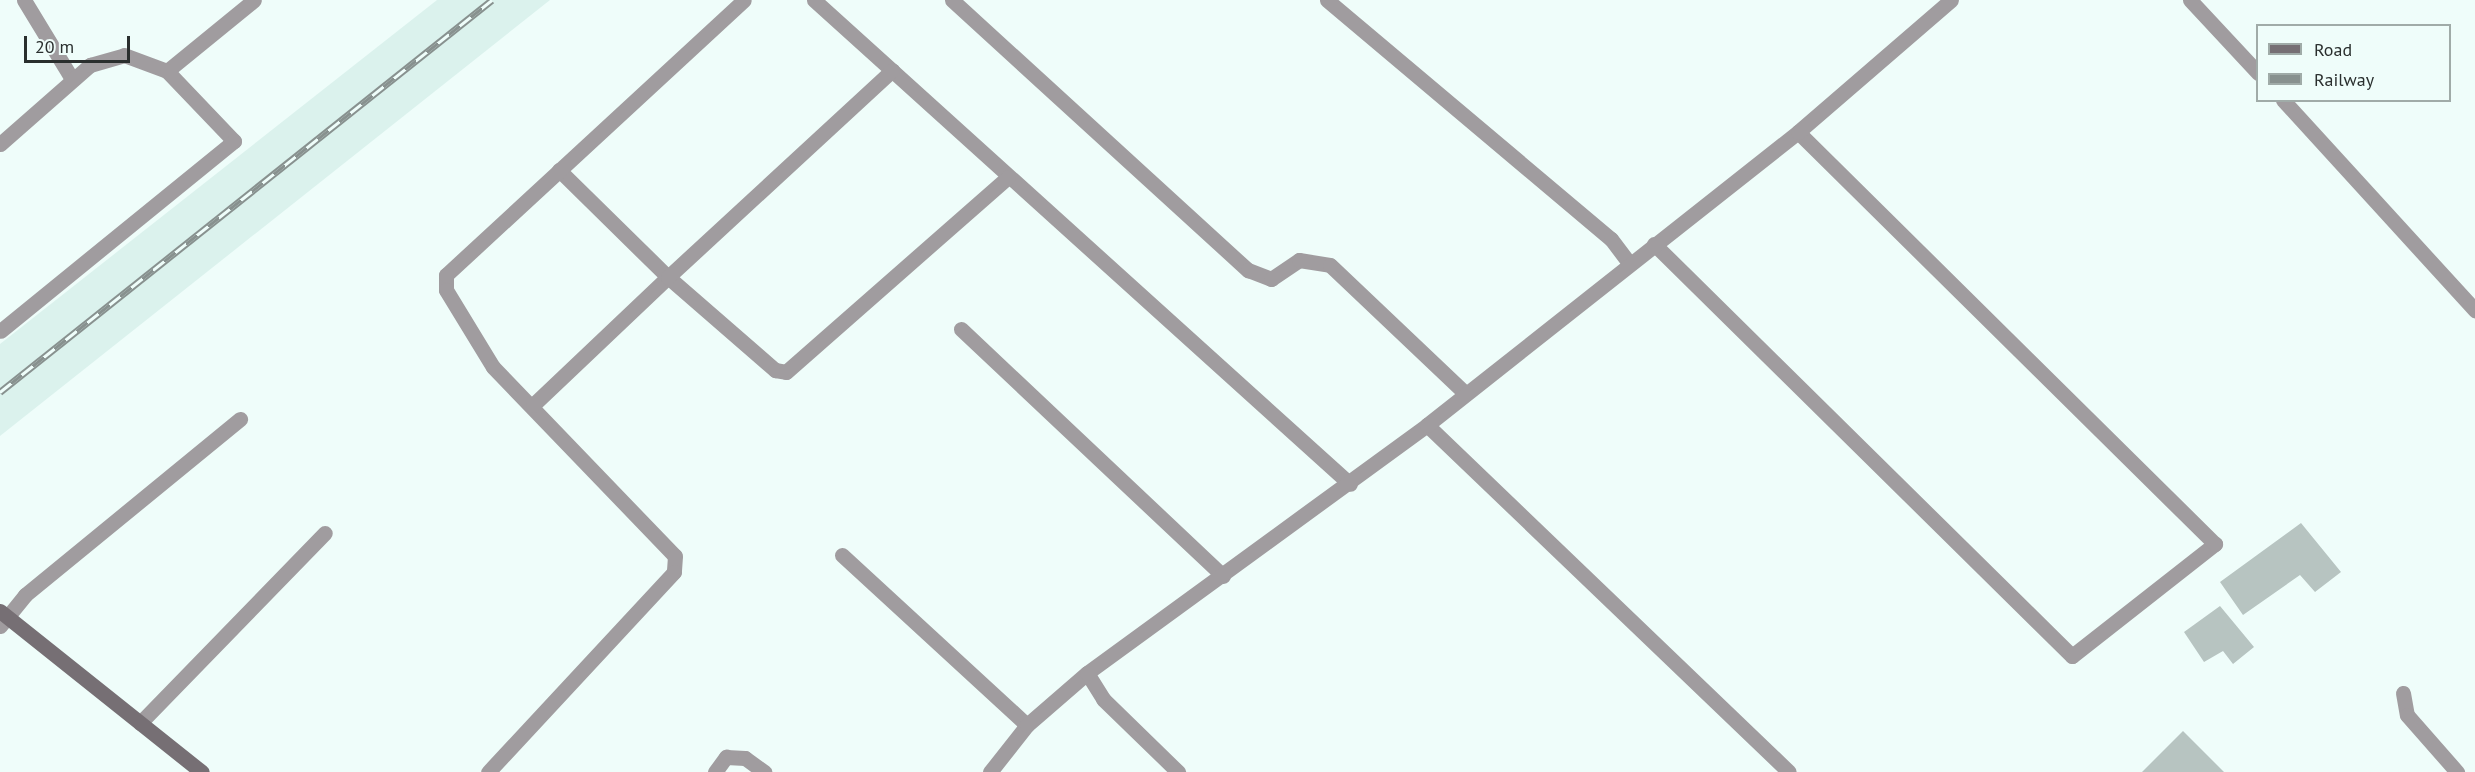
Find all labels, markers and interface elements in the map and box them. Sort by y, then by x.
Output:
scale bar [27,24,134,62]
legend [2256,24,2451,102]
text: 20 m [35,35,74,58]
text: Road [2314,38,2352,61]
text: Railway [2314,68,2374,91]

